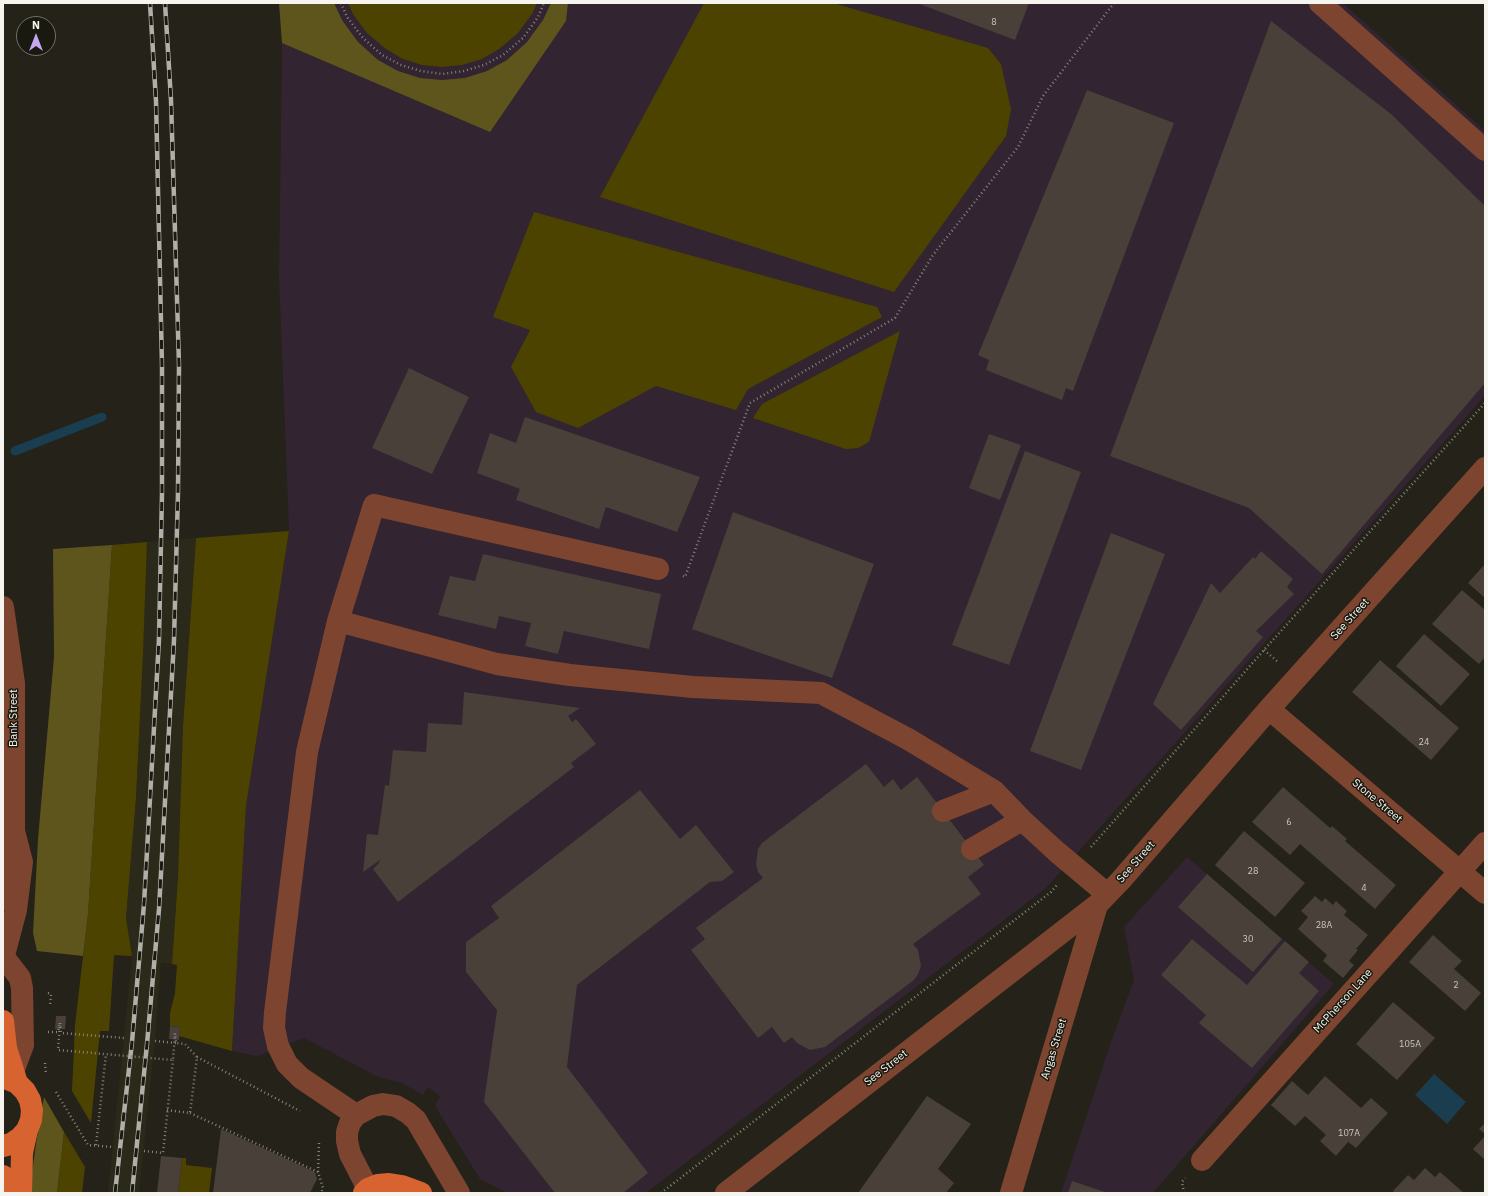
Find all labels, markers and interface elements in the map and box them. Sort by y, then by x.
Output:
north arrow [16,16,56,56]
house number: 8 [991,17,997,27]
text: N [32,18,40,32]
street label: See Street [1328,596,1372,642]
street label: Bank Street [7,689,21,747]
house number: 24 [1419,737,1429,747]
street label: Stone Street [1349,776,1405,826]
house number: 6 [1286,817,1292,827]
street label: See Street [1114,838,1158,886]
house number: 28 [1248,866,1258,876]
house number: 4 [1361,883,1367,893]
house number: 28A [1316,920,1332,930]
house number: 30 [1243,934,1253,944]
street label: McPherson Lane [1311,966,1375,1036]
house number: 2 [1453,980,1459,990]
street label: Angas Street [1038,1017,1070,1081]
house number: 105A [1399,1039,1421,1049]
street label: See Street [862,1047,910,1089]
house number: 107A [1338,1128,1360,1138]

